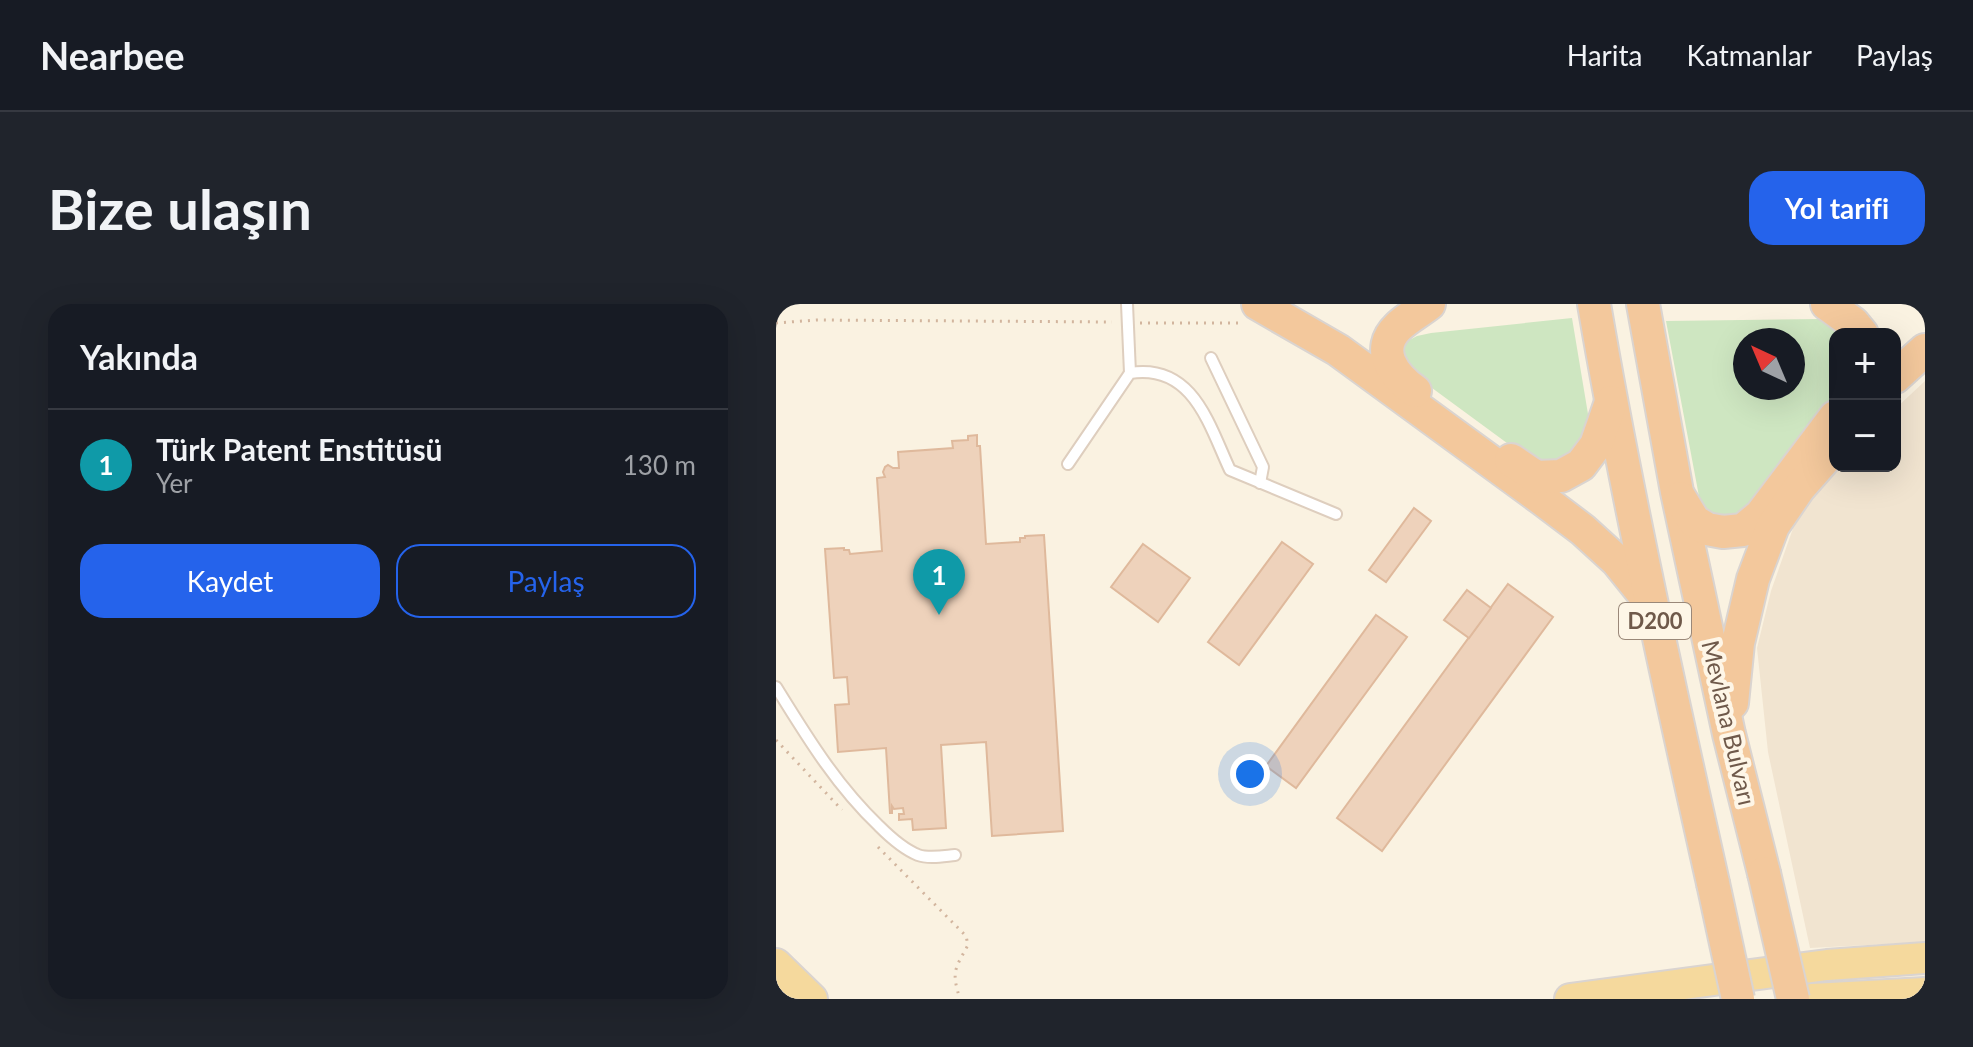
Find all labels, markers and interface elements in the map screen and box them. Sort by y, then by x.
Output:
text: Nearbee [40,32,185,78]
text: Harita [1567,38,1642,72]
text: Katmanlar [1686,38,1812,72]
text: Paylaş [1856,38,1933,72]
button: Yol tarifi [1749,171,1925,245]
text: Bize ulaşın [48,175,312,242]
north arrow [1733,328,1805,400]
map controls [1829,328,1901,472]
button: + [1829,328,1901,400]
text: Yakında [80,336,198,377]
button: − [1829,400,1901,472]
text: Türk Patent Enstitüsü [156,431,443,467]
text: 1 [98,449,114,481]
text: 130 m [623,449,696,481]
text: Yer [156,467,193,499]
button: Kaydet [80,544,380,618]
button: Paylaş [396,544,696,618]
pin: 1 [913,549,965,615]
road number: D200 [1619,603,1691,639]
street label: Mevlana Bulvarı [1696,637,1763,808]
your location [1230,754,1270,794]

